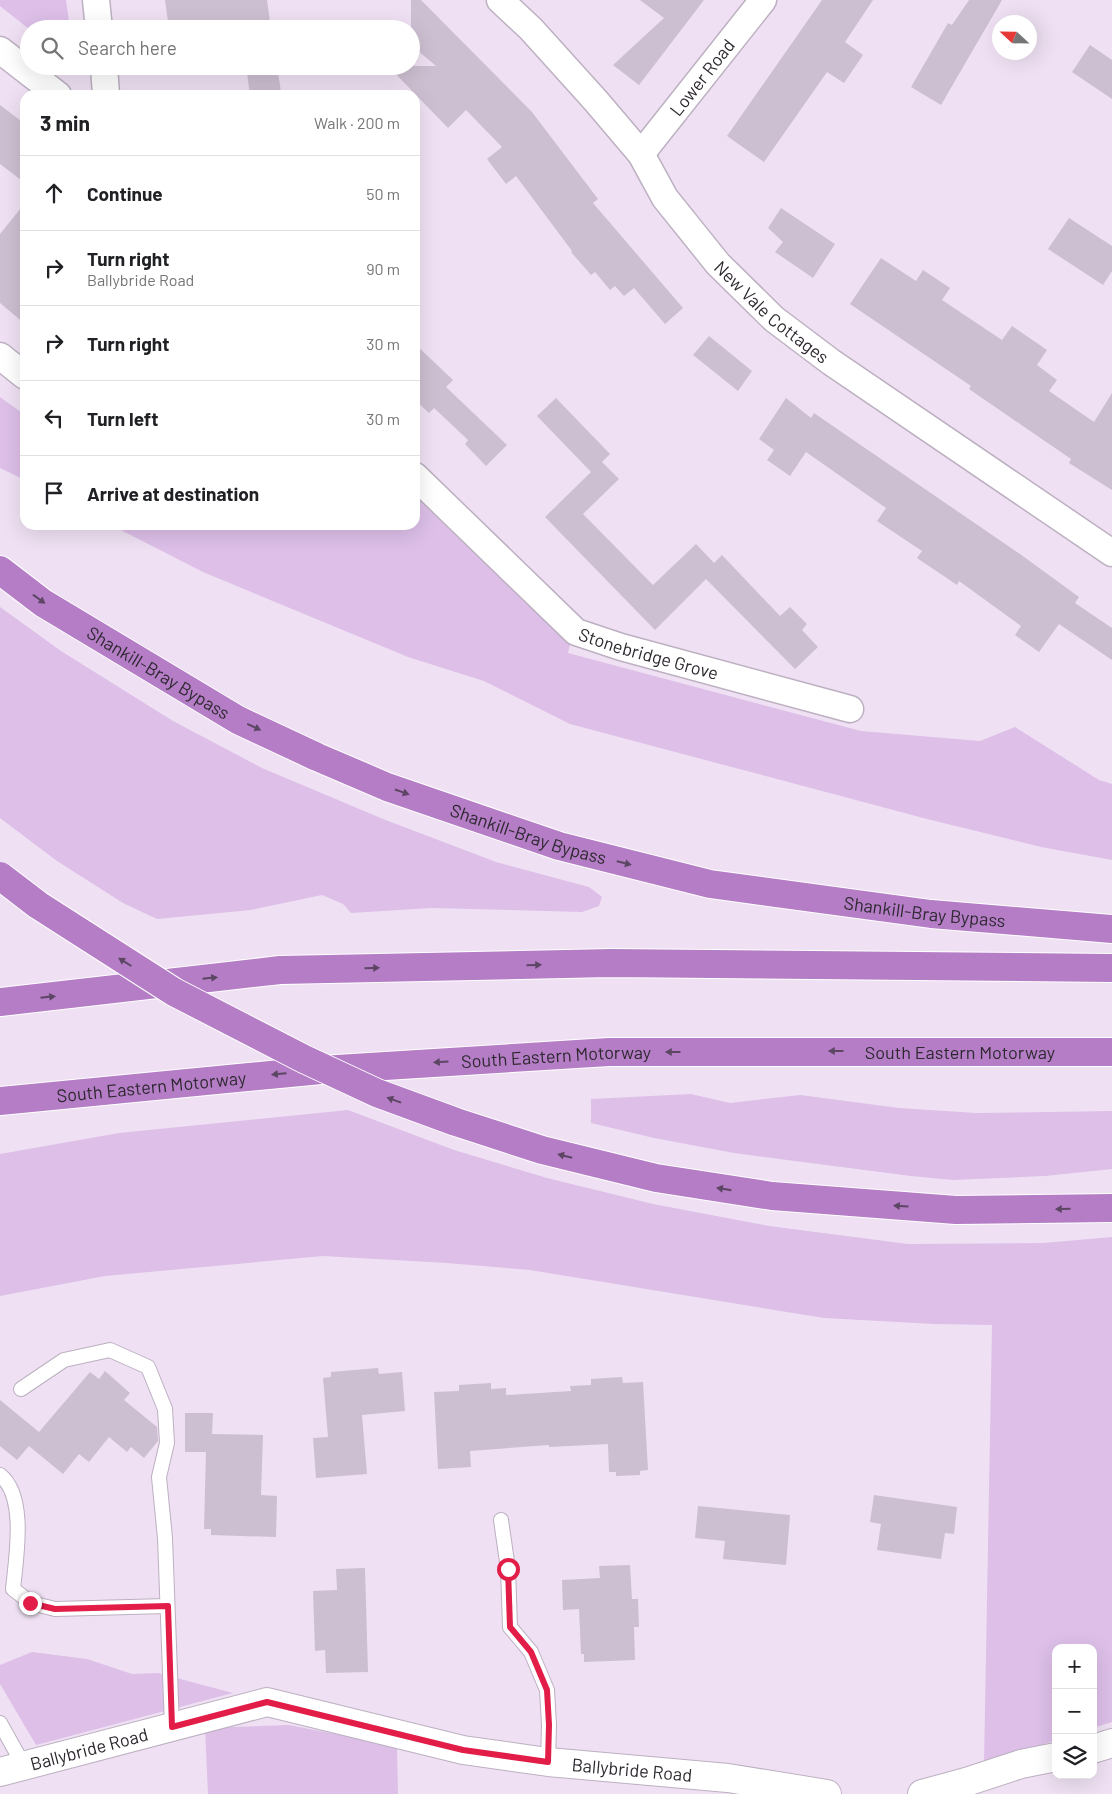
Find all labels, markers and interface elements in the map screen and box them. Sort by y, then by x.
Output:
north arrow [992,15,1037,60]
search box [20,20,420,75]
icon: search [38,34,66,62]
street label: Lower Road [665,34,739,120]
text: Search here [78,36,177,59]
text: 3 min [40,110,90,135]
text: Walk · 200 m [314,113,400,132]
icon: ahead [40,179,68,207]
text: Continue [87,182,163,205]
text: 50 m [366,184,400,203]
text: Turn right [87,247,169,270]
icon: right [40,254,68,282]
street label: New Vale Cottages [710,256,834,368]
text: 90 m [366,259,400,278]
text: Ballybride Road [87,270,194,289]
icon: right [40,329,68,357]
text: Turn right [87,332,169,355]
text: 30 m [366,334,400,353]
icon: left [40,404,68,432]
text: Turn left [87,407,158,430]
text: 30 m [366,409,400,428]
icon: arrive [40,479,68,507]
text: Arrive at destination [87,482,259,505]
one-way arrow [32,594,45,605]
street label: Shankill-Bray Bypass [83,621,234,724]
street label: Stonebridge Grove [576,623,721,684]
one-way arrow [246,723,261,731]
one-way arrow [395,789,410,797]
street label: Shankill-Bray Bypass [447,799,609,868]
one-way arrow [616,859,631,867]
street label: Shankill-Bray Bypass [842,891,1006,931]
one-way arrow [118,958,132,967]
one-way arrow [527,961,543,969]
one-way arrow [364,964,380,972]
one-way arrow [202,974,218,982]
one-way arrow [41,993,57,1001]
street label: South Eastern Motorway [460,1041,651,1072]
street label: South Eastern Motorway [865,1041,1055,1063]
one-way arrow [828,1047,844,1055]
one-way arrow [665,1048,681,1056]
one-way arrow [433,1059,449,1067]
street label: South Eastern Motorway [56,1066,247,1106]
one-way arrow [271,1070,287,1078]
one-way arrow [386,1096,401,1104]
one-way arrow [557,1151,572,1159]
one-way arrow [716,1185,732,1193]
one-way arrow [893,1202,909,1210]
one-way arrow [1055,1205,1071,1213]
route start [497,1558,520,1581]
route end [19,1592,42,1615]
map controls [1052,1644,1097,1779]
button: + [1052,1644,1097,1689]
button: − [1052,1689,1097,1734]
street label: Ballybride Road [28,1723,150,1775]
button: layers [1052,1734,1097,1779]
street label: Ballybride Road [571,1753,693,1786]

